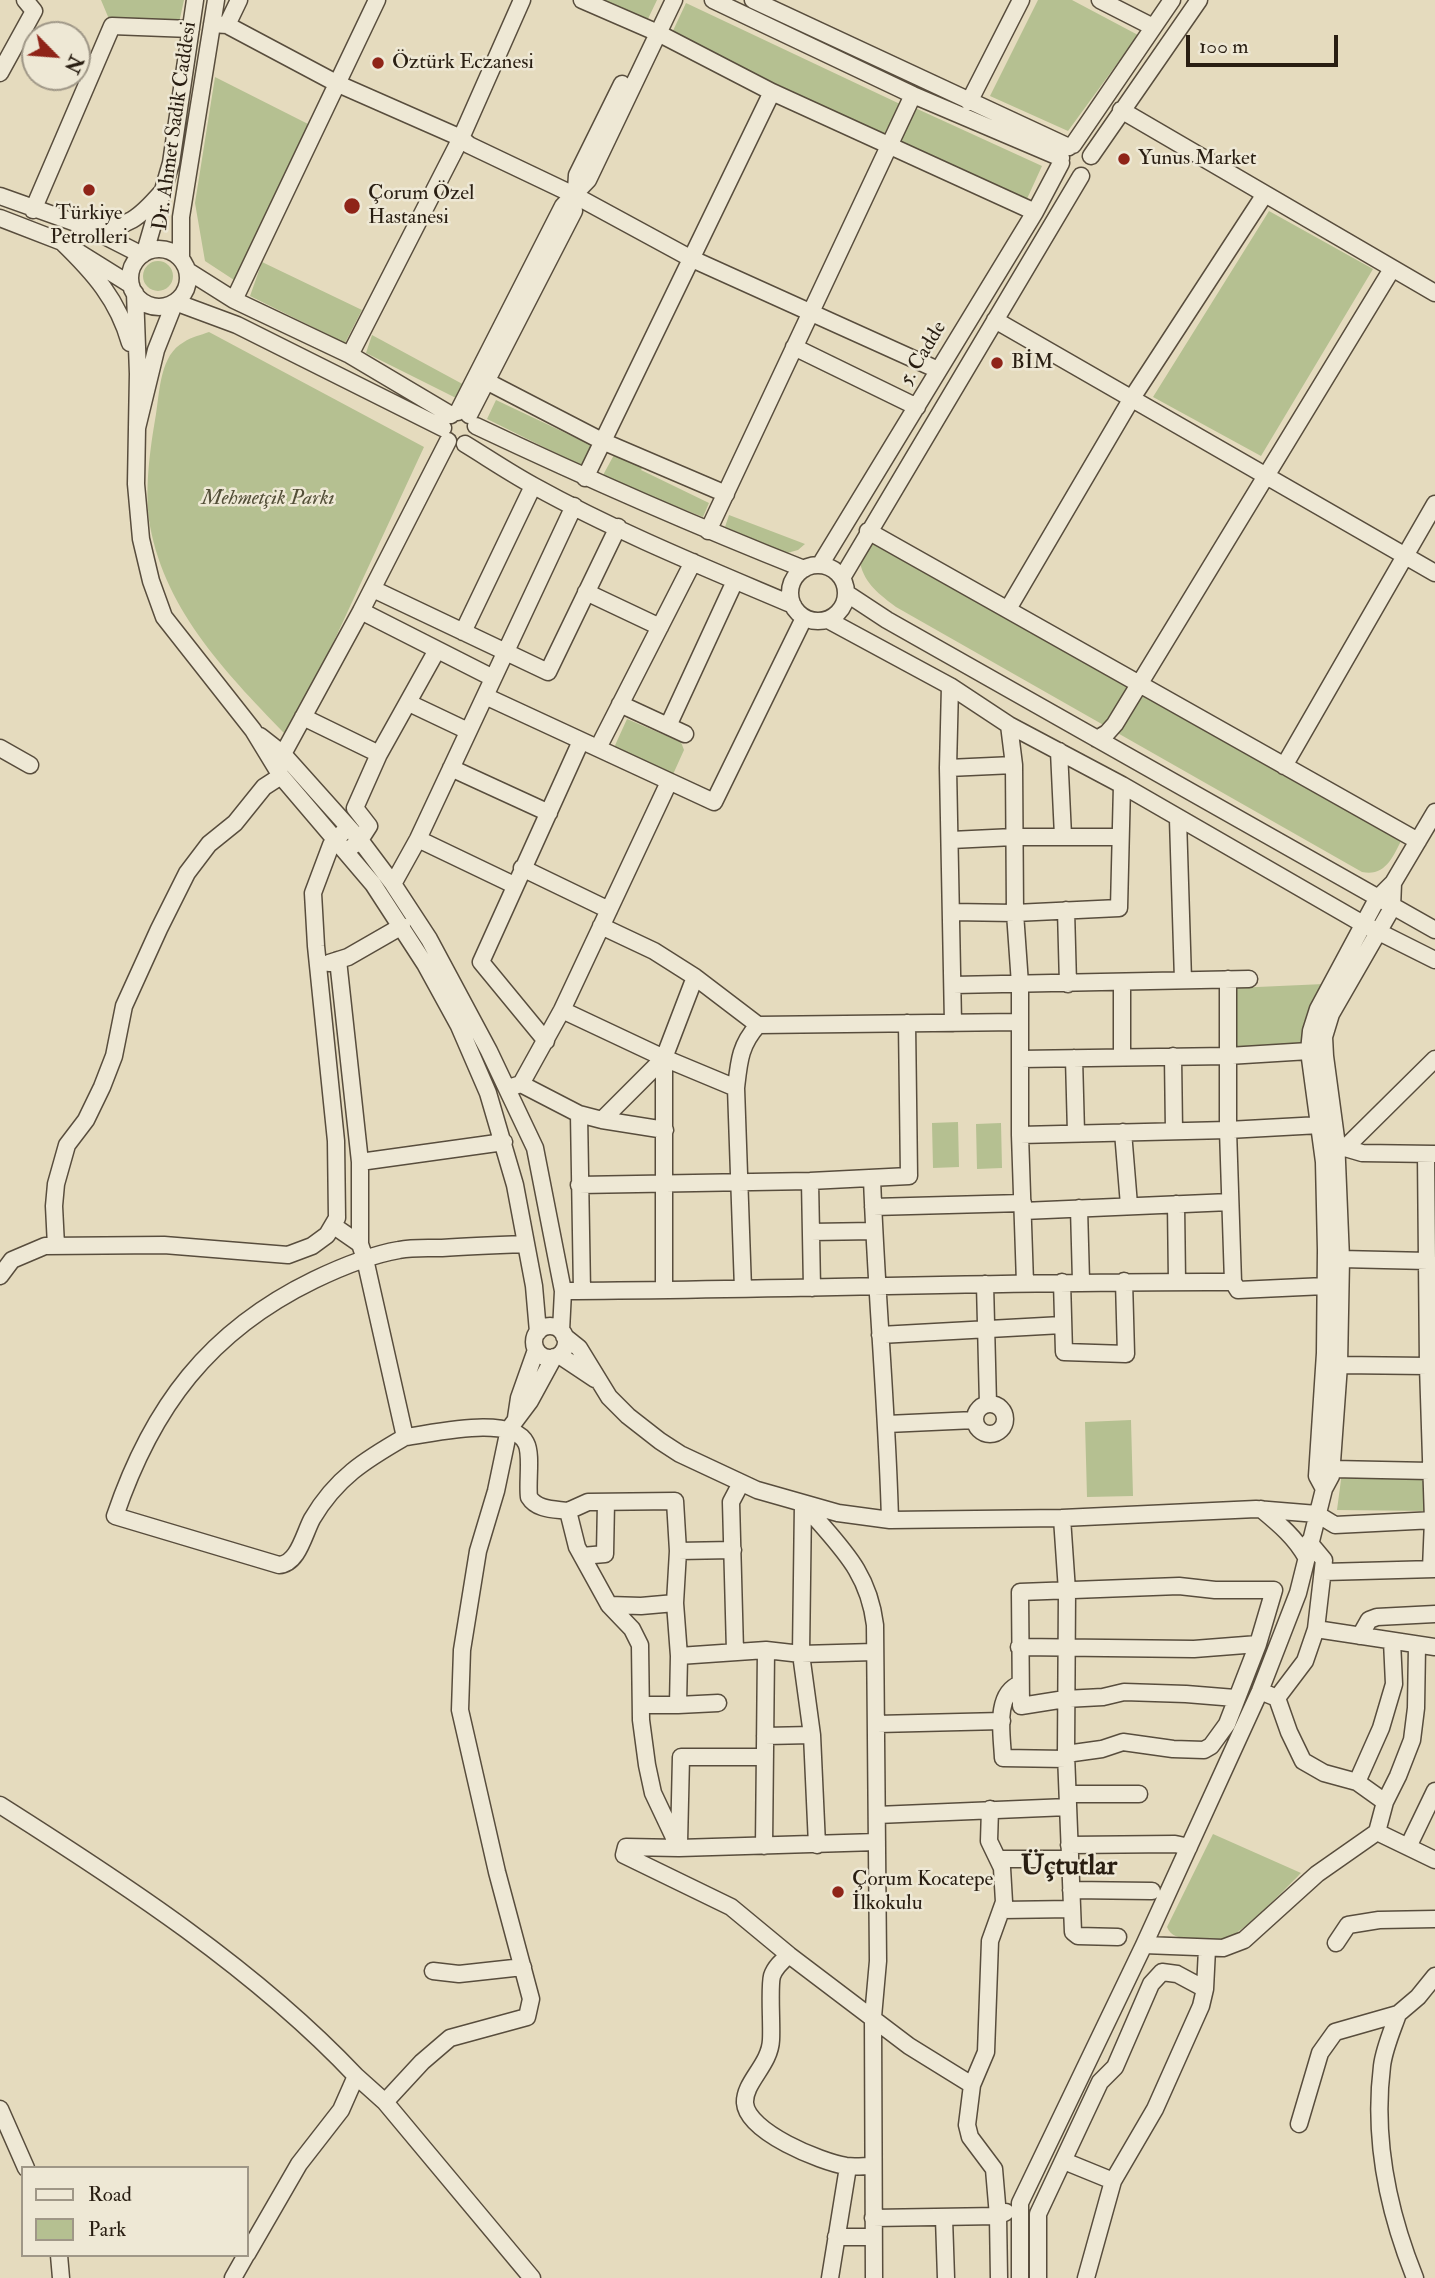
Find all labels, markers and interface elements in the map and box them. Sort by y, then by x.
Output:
street label: Dr. Ahmet Sadık Caddesi [149,20,203,232]
north arrow [21,21,91,91]
scale bar [1190,21,1342,65]
text: 100 m [1199,33,1249,60]
place label: Öztürk Eczanesi [392,50,534,76]
text: N [59,51,88,77]
marker: Öztürk Eczanesi [370,55,386,71]
place label: Yunus Market [1138,146,1257,172]
marker: Yunus Market [1116,151,1132,167]
place label: Çorum Özel Hastanesi [368,181,474,231]
marker: Türkiye Petrolleri [81,182,97,198]
marker: Çorum Özel Hastanesi [342,196,362,216]
place label: Türkiye Petrolleri [50,201,128,251]
street label: 5. Cadde [895,317,953,391]
place label: BİM [1011,350,1054,376]
marker: BİM [989,355,1005,371]
park label: Mehmetçik Parkı [202,486,334,512]
district label: Üçtutlar [1021,1851,1117,1885]
place label: Çorum Kocatepe İlkokulu [852,1867,993,1917]
marker: Çorum Kocatepe İlkokulu [830,1884,846,1900]
legend [21,2166,248,2257]
text: Road [88,2181,132,2208]
text: Park [88,2216,126,2243]

